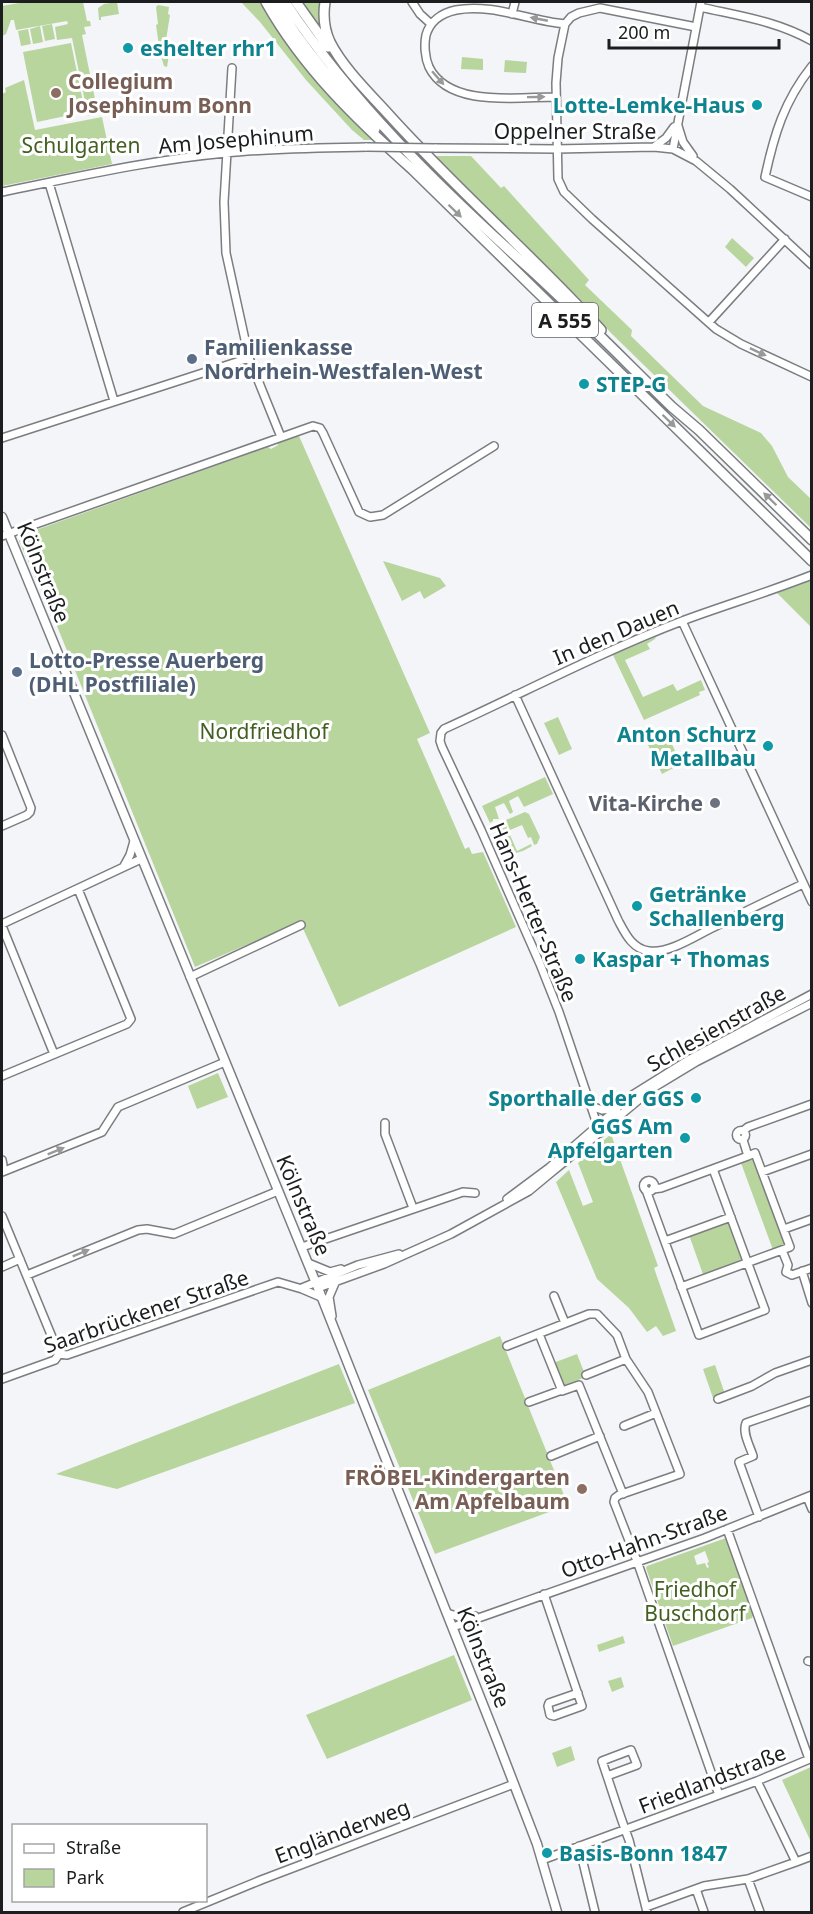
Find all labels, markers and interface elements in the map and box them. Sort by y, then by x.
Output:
scale bar [609,12,778,50]
one-way arrow [529,14,548,23]
text: 200 m [618,20,670,44]
place label: eshelter rhr1 [140,34,276,62]
marker: eshelter rhr1 [121,41,135,55]
place label: Collegium Josephinum Bonn [66,67,252,119]
one-way arrow [431,70,445,85]
marker: Collegium Josephinum Bonn [49,86,63,100]
place label: Lotte-Lemke-Haus [553,91,745,119]
one-way arrow [526,92,545,102]
marker: Lotte-Lemke-Haus [750,98,764,112]
street label: Oppelner Straße [494,117,656,145]
street label: Am Josephinum [157,118,315,160]
park label: Schulgarten [22,131,140,159]
one-way arrow [447,204,461,218]
road number: A 555 [532,303,598,337]
place label: Familienkasse Nordrhein-Westfalen-West [204,333,483,385]
one-way arrow [750,348,767,357]
marker: Familienkasse Nordrhein-Westfalen-West [185,352,199,366]
place label: STEP-G [596,370,666,398]
marker: STEP-G [577,377,591,391]
one-way arrow [661,414,675,428]
one-way arrow [763,493,777,507]
street label: Kölnstraße [11,517,77,627]
street label: In den Dauen [549,593,683,671]
place label: Lotto-Presse Auerberg (DHL Postfiliale) [29,646,264,698]
marker: Lotto-Presse Auerberg (DHL Postfiliale) [10,665,24,679]
park label: Nordfriedhof [200,717,330,745]
place label: Anton Schurz Metallbau [617,720,756,772]
marker: Anton Schurz Metallbau [761,739,775,753]
place label: Vita-Kirche [588,789,703,817]
marker: Vita-Kirche [708,796,722,810]
street label: Hans-Herter-Straße [484,818,584,1006]
place label: Getränke Schallenberg [649,880,785,932]
marker: Getränke Schallenberg [630,899,644,913]
place label: Kaspar + Thomas [592,945,770,973]
marker: Kaspar + Thomas [573,952,587,966]
street label: Schlesienstraße [641,978,791,1078]
place label: Sporthalle der GGS [488,1084,684,1112]
marker: Sporthalle der GGS [689,1091,703,1105]
place label: GGS Am Apfelgarten [548,1112,673,1164]
marker: GGS Am Apfelgarten [678,1131,692,1145]
one-way arrow [47,1146,65,1155]
street label: Kölnstraße [270,1150,338,1260]
one-way arrow [72,1248,90,1257]
street label: Saarbrückener Straße [40,1263,252,1359]
place label: FRÖBEL-Kindergarten Am Apfelbaum [345,1463,570,1515]
marker: FRÖBEL-Kindergarten Am Apfelbaum [575,1482,589,1496]
street label: Otto-Hahn-Straße [557,1498,731,1584]
park label: Friedhof Buschdorf [644,1575,747,1627]
street label: Kölnstraße [451,1602,517,1712]
street label: Friedlandstraße [634,1738,790,1820]
street label: Engländerweg [270,1792,414,1870]
legend [12,1824,207,1902]
text: Straße [66,1835,121,1859]
place label: Basis-Bonn 1847 [559,1839,728,1867]
marker: Basis-Bonn 1847 [540,1846,554,1860]
text: Park [66,1865,104,1889]

